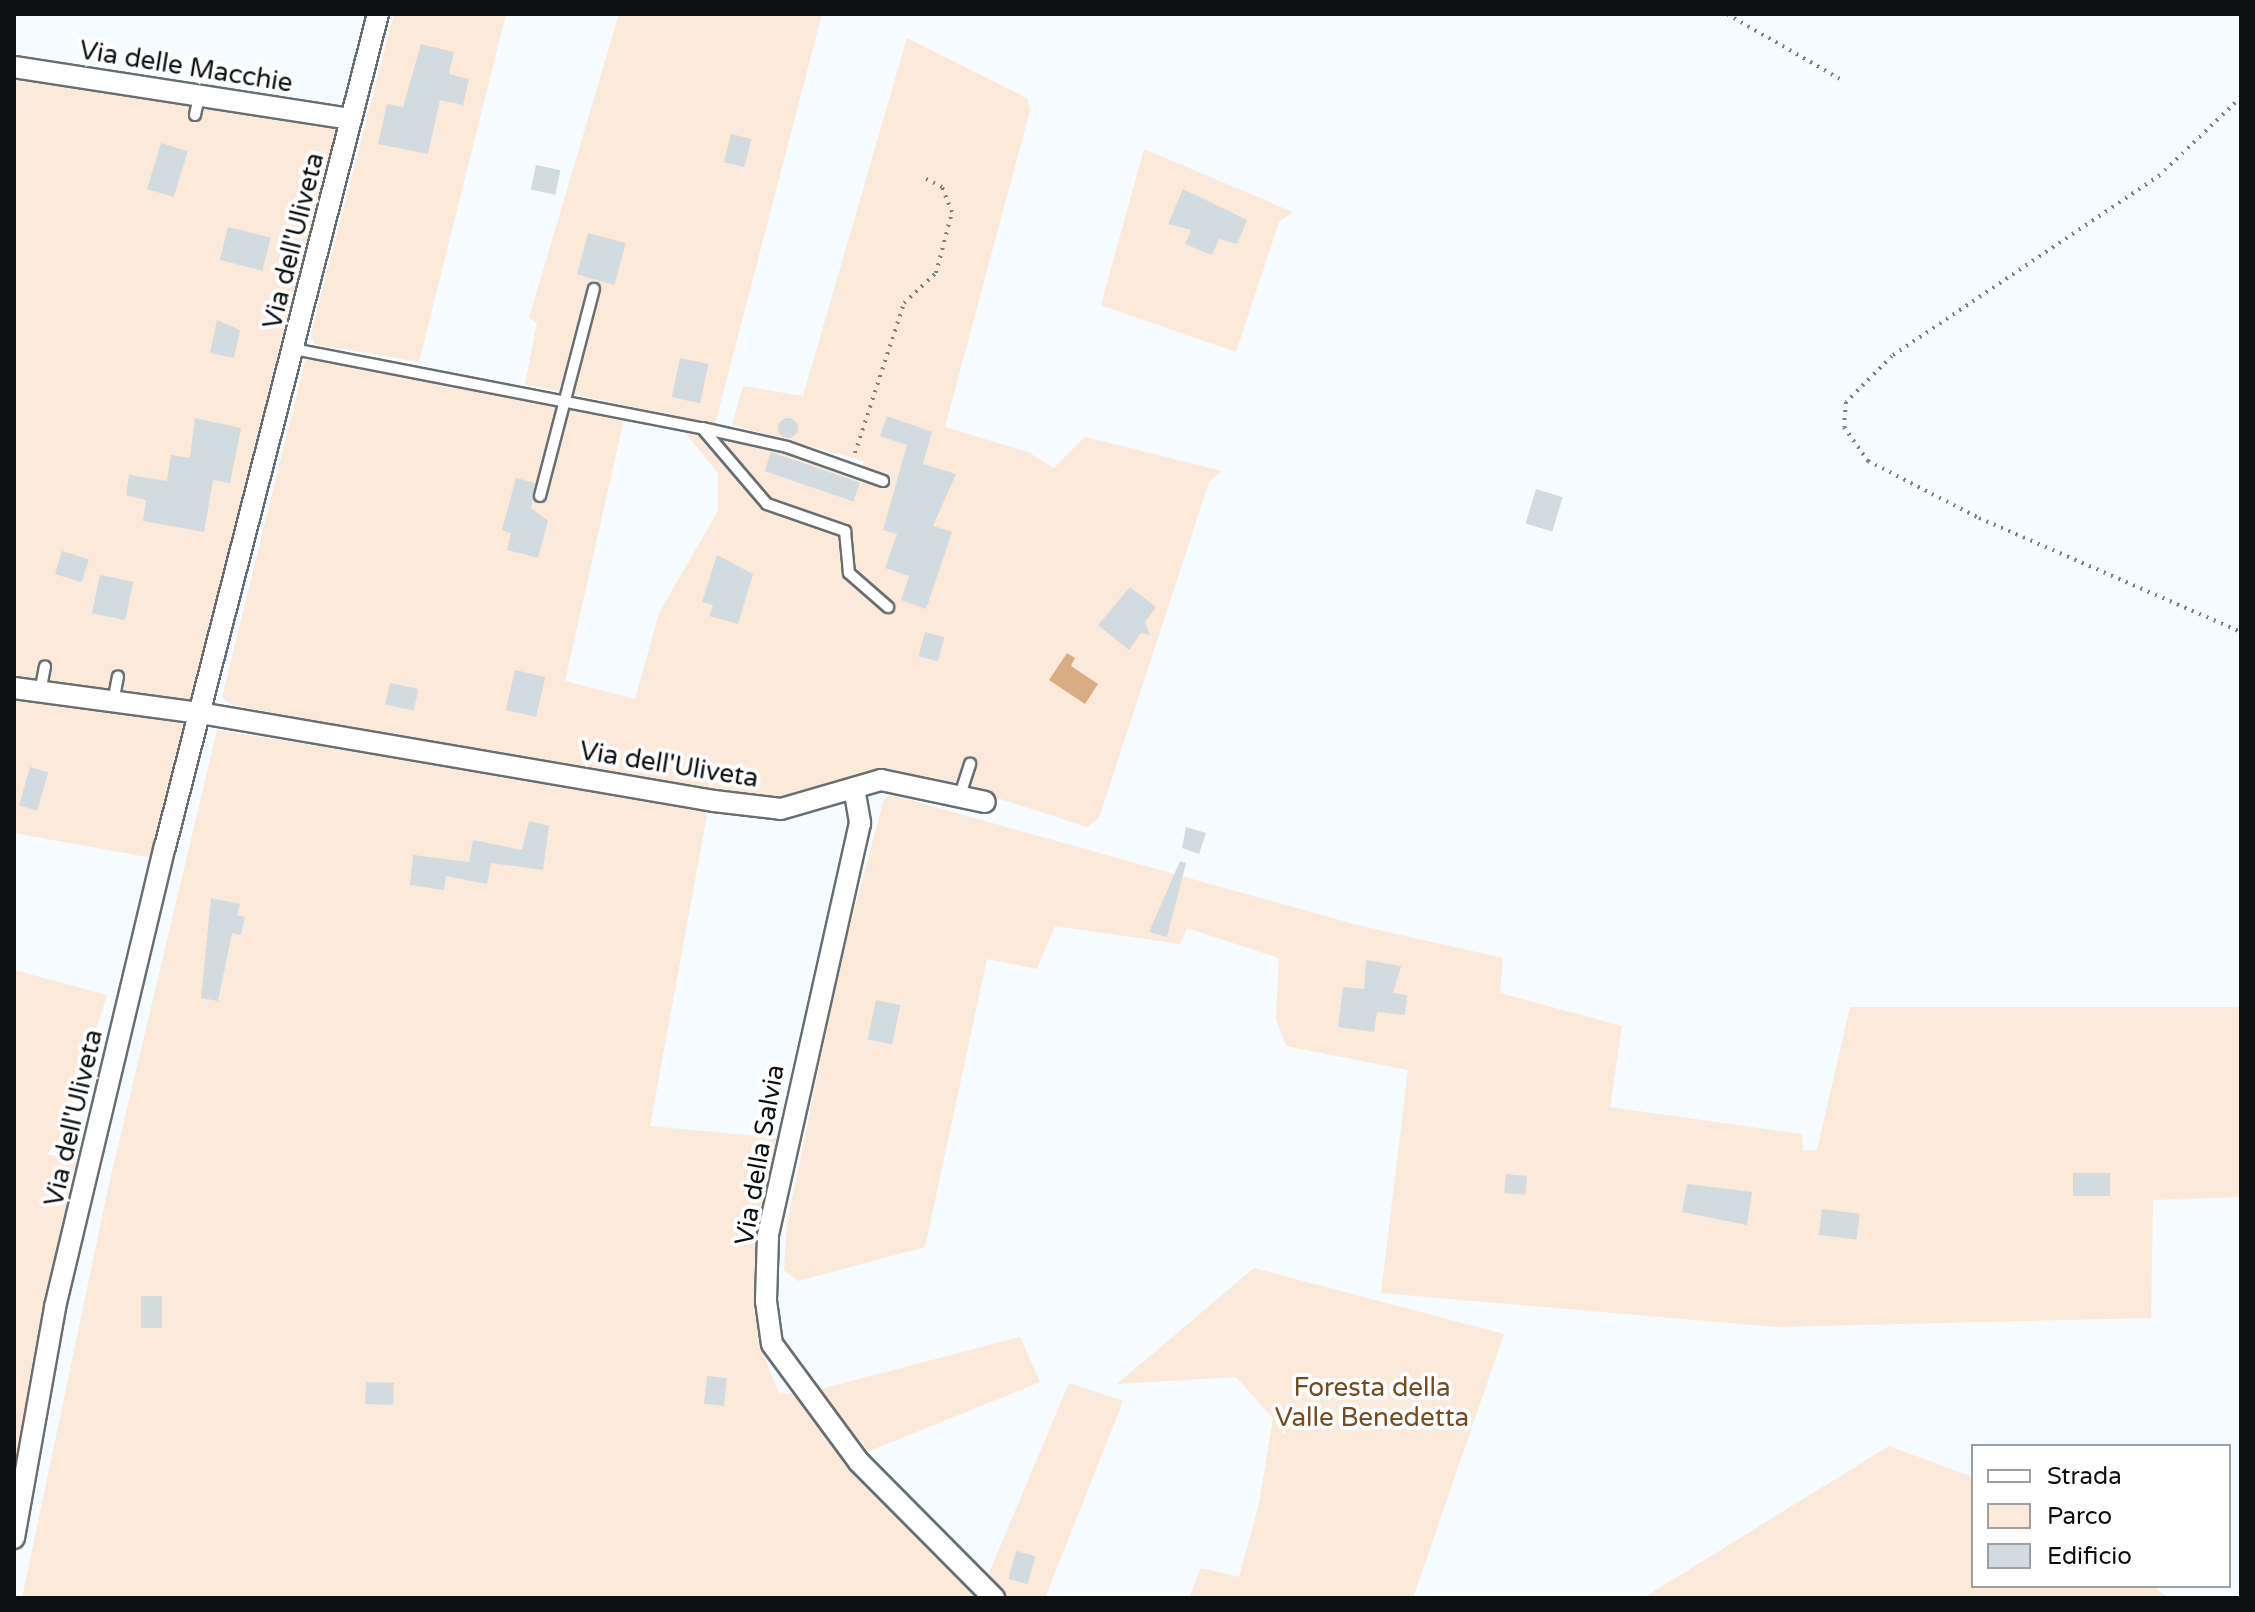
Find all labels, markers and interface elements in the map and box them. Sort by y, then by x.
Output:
street label: Via delle Macchie [77,35,295,99]
street label: Via dell'Uliveta [257,150,331,332]
street label: Via dell'Uliveta [577,735,761,795]
street label: Via dell'Uliveta [38,1026,110,1210]
street label: Via della Salvia [729,1062,791,1248]
park label: Foresta della Valle Benedetta [1275,1372,1469,1434]
legend [1971,1444,2231,1588]
text: Strada [2047,1462,2122,1491]
text: Parco [2047,1502,2112,1531]
text: Edificio [2047,1542,2132,1571]

